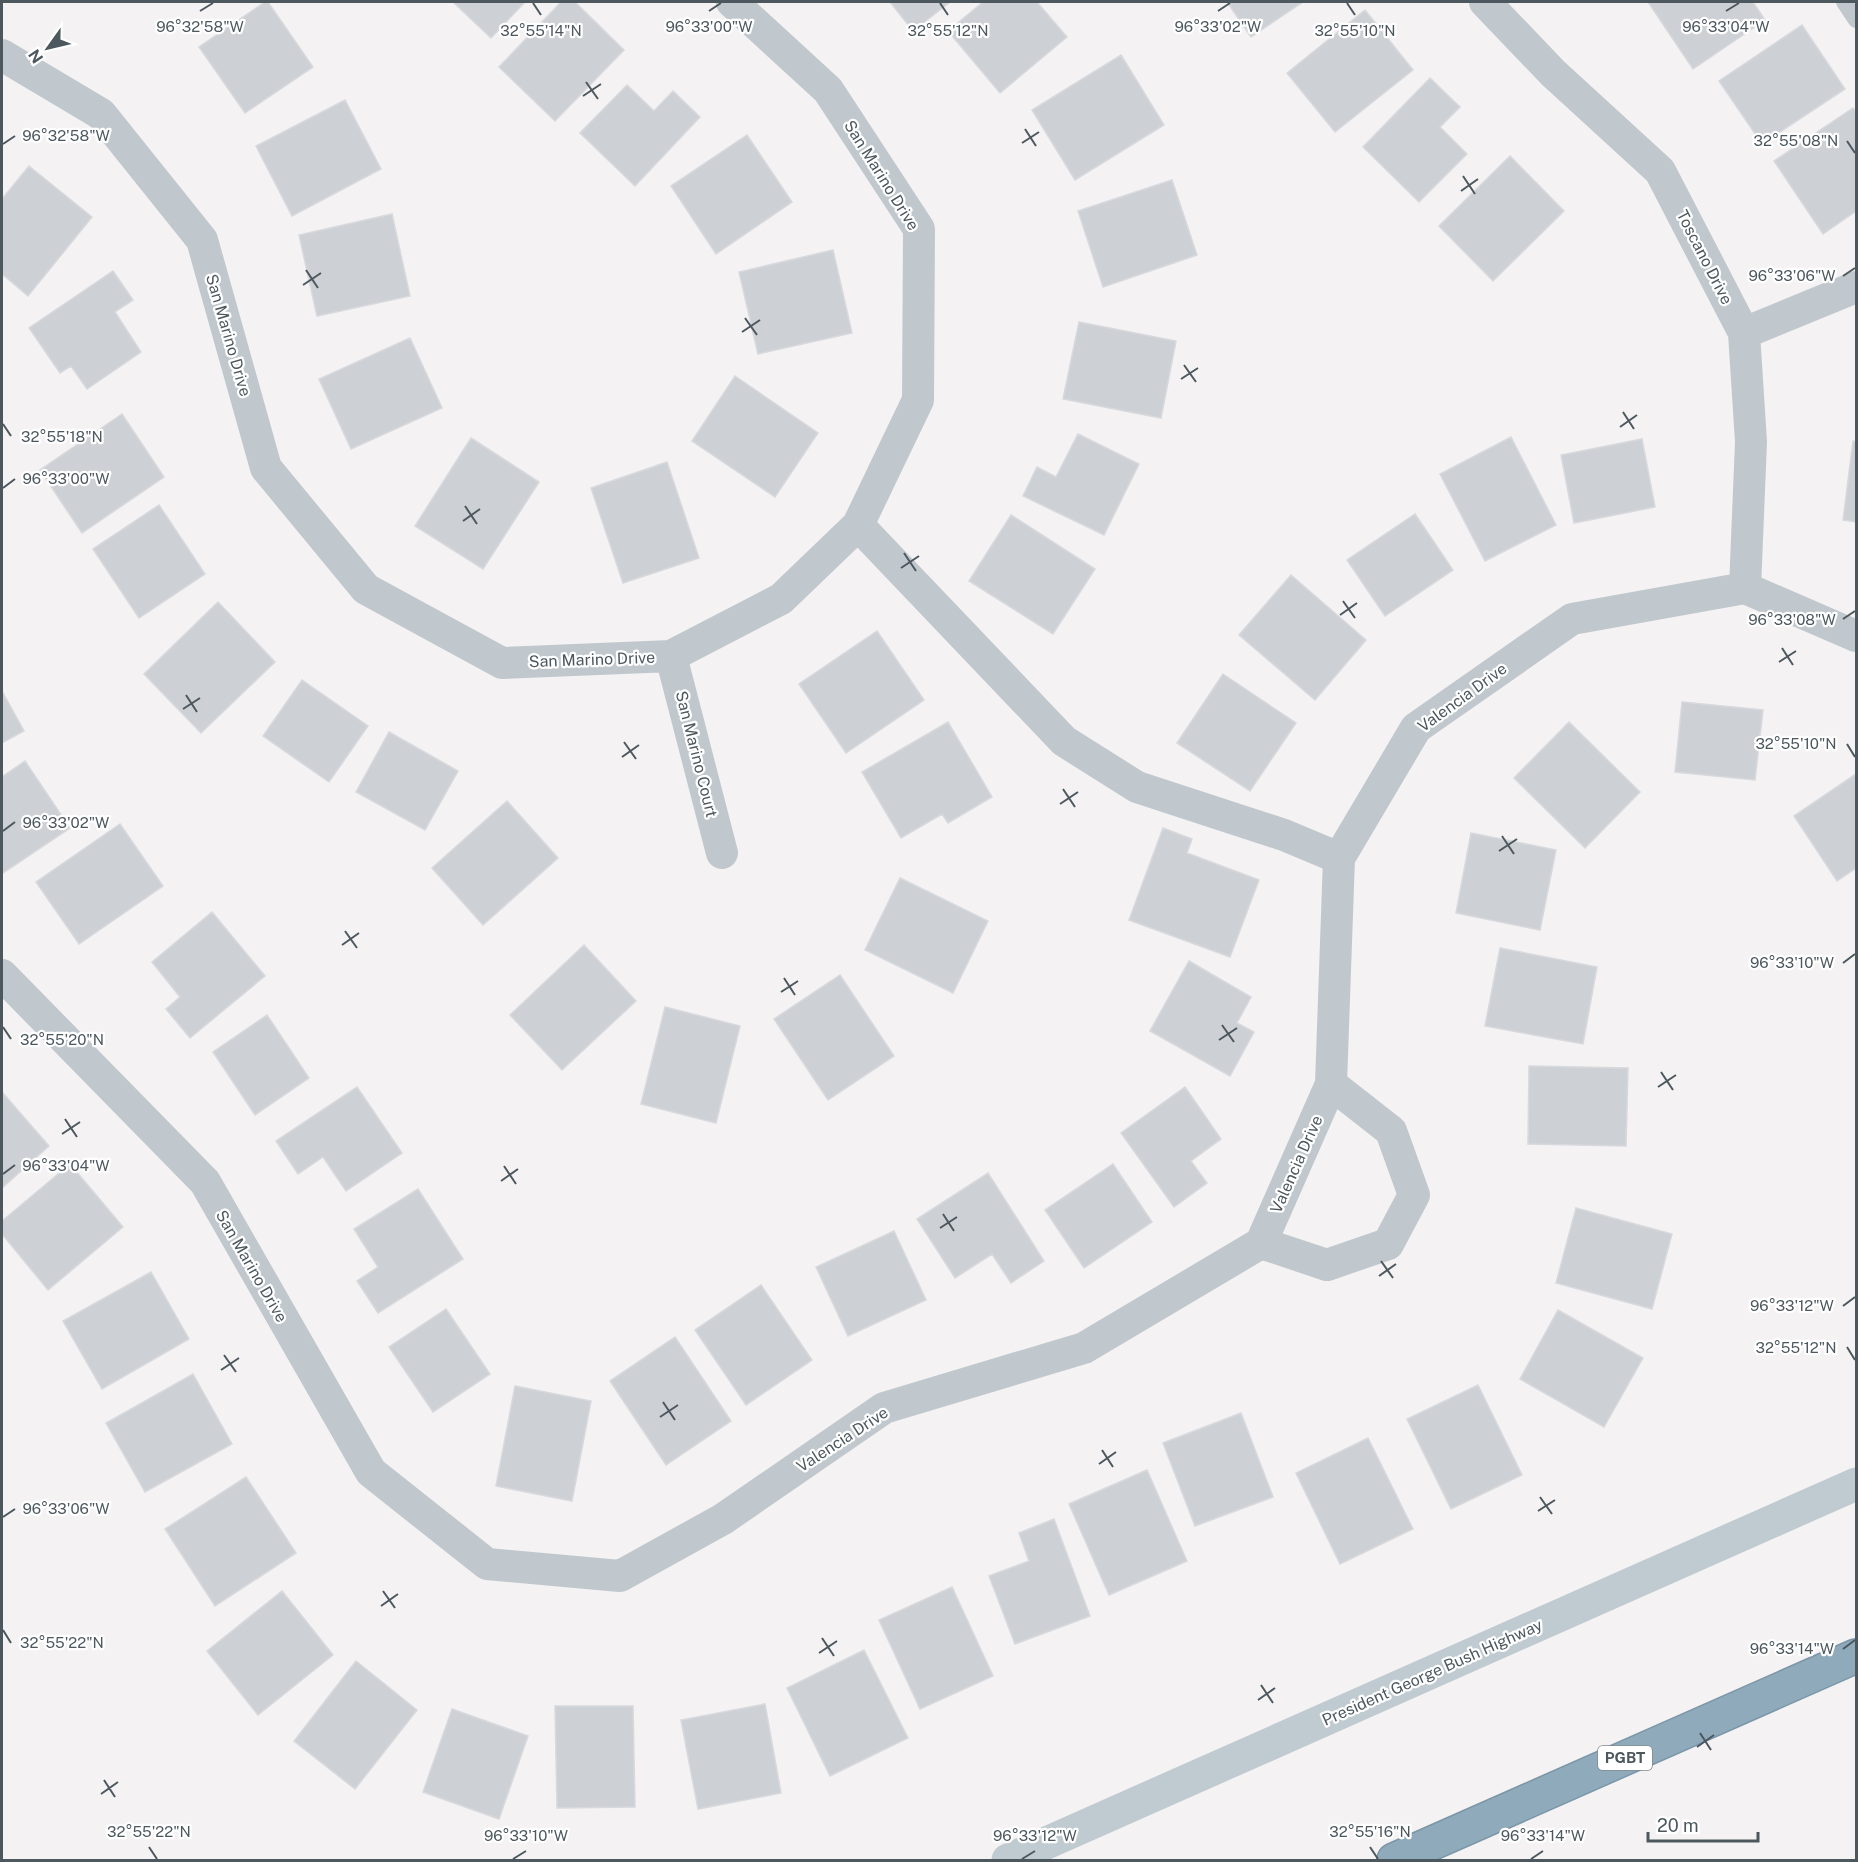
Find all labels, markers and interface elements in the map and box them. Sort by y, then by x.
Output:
north arrow [18,18,78,78]
text: 96°32'58"W [156,18,244,35]
text: 96°33'00"W [665,18,753,35]
text: 96°33'02"W [1175,18,1261,35]
text: 96°33'04"W [1682,18,1770,35]
text: 32°55'14"N [500,22,582,39]
text: 32°55'12"N [907,22,989,39]
text: 32°55'10"N [1314,22,1396,39]
text: N [25,46,47,67]
street label: San Marino Drive [840,117,923,234]
text: 96°32'58"W [22,127,110,144]
text: 32°55'08"N [1754,132,1838,149]
street label: Toscano Drive [1673,207,1736,308]
text: 96°33'06"W [1748,267,1836,284]
street label: San Marino Drive [202,272,255,398]
text: 32°55'18"N [21,428,103,445]
text: 96°33'00"W [22,470,110,487]
text: 96°33'08"W [1748,611,1836,628]
street label: San Marino Drive [529,648,655,671]
street label: Valencia Drive [1414,659,1510,736]
street label: San Marino Court [672,689,721,819]
text: 32°55'10"N [1755,735,1837,752]
text: 96°33'02"W [23,814,109,831]
text: 96°33'10"W [1750,954,1834,971]
text: 32°55'20"N [20,1031,104,1048]
street label: Valencia Drive [1266,1112,1327,1216]
text: 96°33'04"W [22,1157,110,1174]
street label: San Marino Drive [212,1207,291,1326]
text: 96°33'12"W [1750,1297,1834,1314]
text: 32°55'12"N [1755,1339,1837,1356]
street label: Valencia Drive [793,1403,892,1476]
text: 96°33'06"W [22,1500,110,1517]
street label: President George Bush Highway [1319,1615,1546,1730]
text: 32°55'22"N [20,1634,104,1651]
text: 96°33'14"W [1750,1640,1834,1657]
road number: PGBT [1598,1746,1652,1770]
scale bar [1648,1805,1758,1843]
text: 20 m [1657,1815,1699,1836]
text: 32°55'22"N [107,1823,191,1840]
text: 32°55'16"N [1329,1823,1411,1840]
text: 96°33'10"W [484,1827,568,1844]
text: 96°33'12"W [993,1827,1077,1844]
text: 96°33'14"W [1501,1827,1585,1844]

